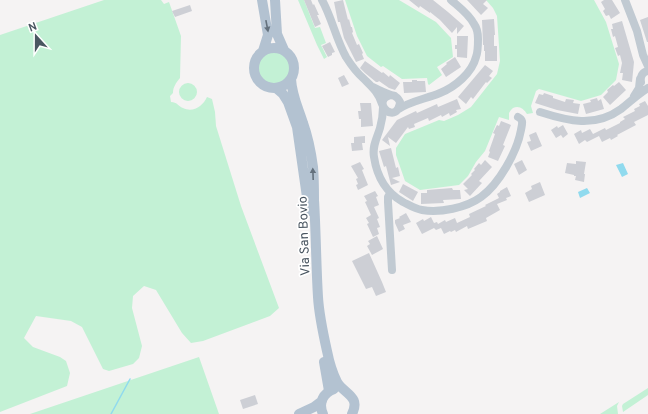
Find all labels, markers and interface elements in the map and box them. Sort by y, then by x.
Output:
north arrow [16,16,56,56]
text: N [27,20,39,36]
one-way arrow [264,20,270,32]
one-way arrow [310,167,316,180]
street label: Via San Bovio [296,196,314,276]

